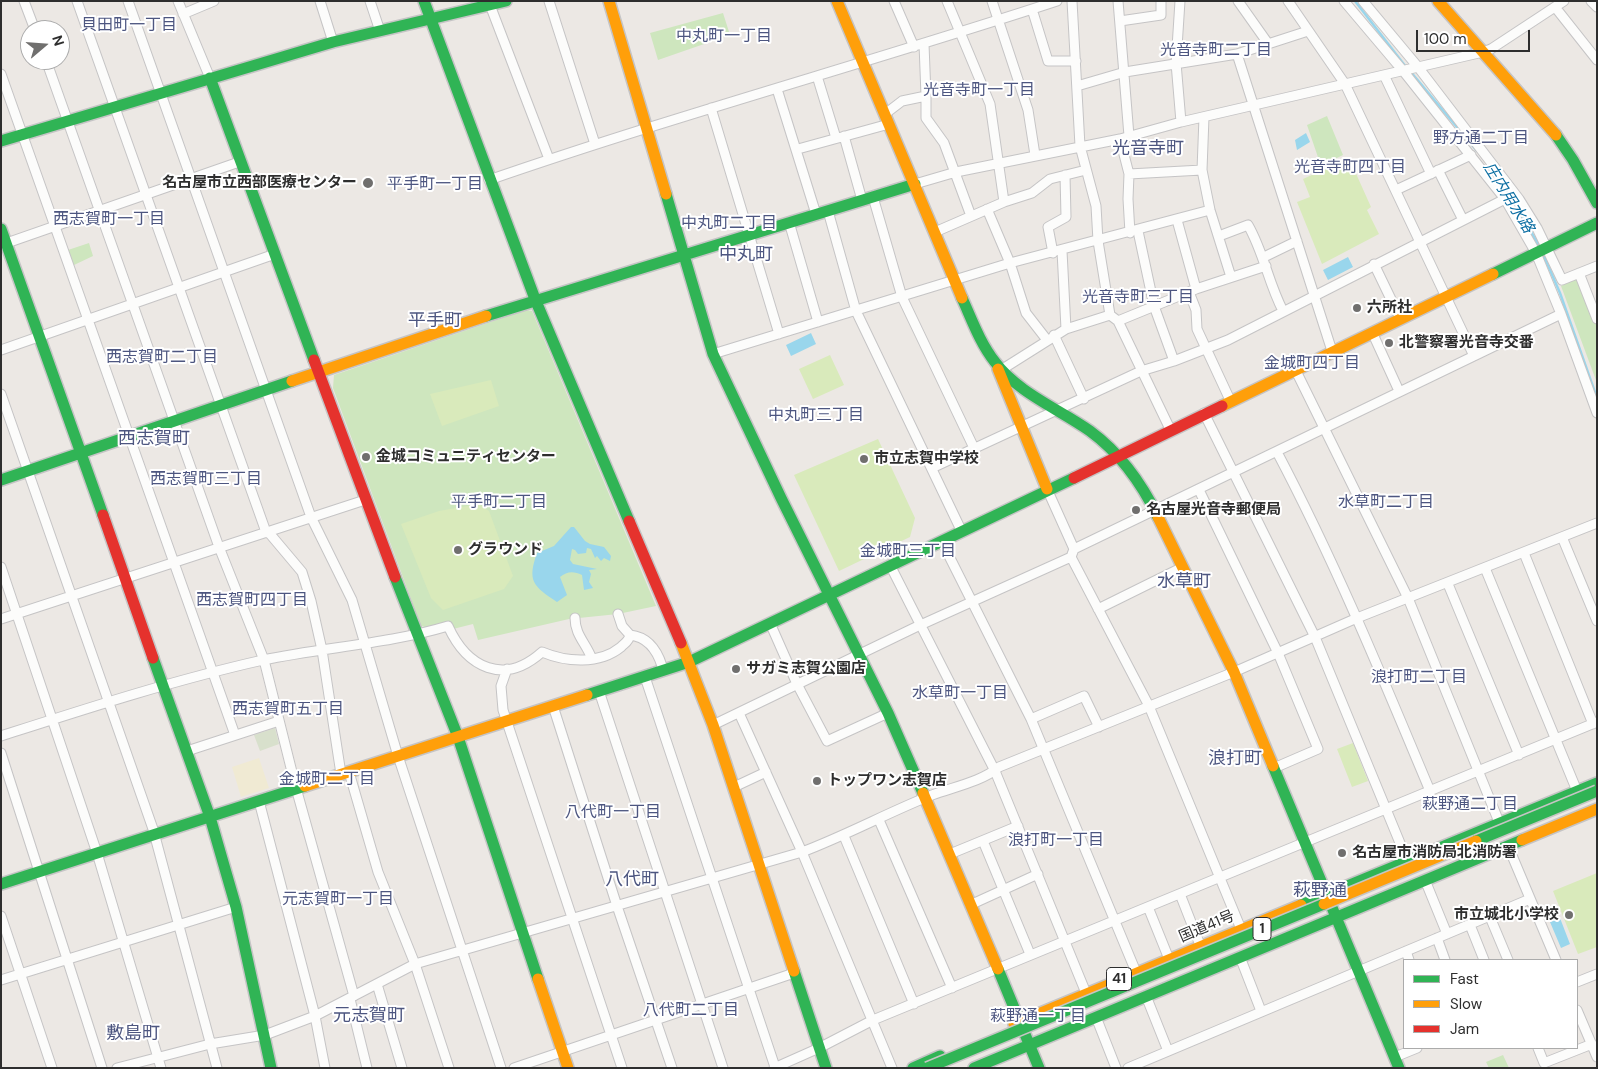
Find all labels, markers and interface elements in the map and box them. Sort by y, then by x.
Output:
district label: 貝田町一丁目 [81,16,177,36]
north arrow [20,20,70,70]
scale bar [1418,20,1532,52]
district label: 中丸町一丁目 [676,27,772,47]
text: 100 m [1424,29,1467,49]
text: N [48,33,68,48]
district label: 光音寺町二丁目 [1160,41,1272,61]
district label: 光音寺町一丁目 [923,81,1035,101]
district label: 野方通二丁目 [1433,129,1529,149]
district label: 光音寺町 [1112,138,1184,160]
district label: 光音寺町四丁目 [1294,158,1406,178]
water label: 庄内用水路 [1479,159,1537,237]
place label: 名古屋市立西部医療センター [162,174,357,192]
district label: 平手町一丁目 [387,175,483,195]
marker: 名古屋市立西部医療センター [361,176,375,190]
district label: 西志賀町一丁目 [53,210,165,230]
district label: 中丸町二丁目 [681,214,777,234]
district label: 中丸町 [719,244,773,266]
district label: 光音寺町三丁目 [1082,288,1194,308]
place label: 六所社 [1367,299,1412,317]
marker: 六所社 [1351,302,1363,314]
district label: 平手町 [408,310,462,332]
place label: 北警察署光音寺交番 [1399,334,1534,352]
marker: 北警察署光音寺交番 [1383,337,1395,349]
district label: 西志賀町二丁目 [106,348,218,368]
district label: 金城町四丁目 [1264,354,1360,374]
district label: 中丸町三丁目 [768,406,864,426]
district label: 西志賀町 [118,428,190,450]
place label: 金城コミュニティセンター [376,448,556,466]
place label: 市立志賀中学校 [874,450,979,468]
marker: 金城コミュニティセンター [360,451,372,463]
marker: 市立志賀中学校 [858,453,870,465]
district label: 西志賀町三丁目 [150,470,262,490]
district label: 平手町二丁目 [451,493,547,513]
district label: 水草町二丁目 [1338,493,1434,513]
place label: 名古屋光音寺郵便局 [1146,501,1281,519]
marker: 名古屋光音寺郵便局 [1130,504,1142,516]
place label: グラウンド [468,541,543,559]
district label: 金城町三丁目 [860,542,956,562]
marker: グラウンド [452,544,464,556]
district label: 水草町 [1157,571,1211,593]
district label: 西志賀町四丁目 [196,591,308,611]
place label: サガミ志賀公園店 [746,660,866,678]
marker: サガミ志賀公園店 [730,663,742,675]
district label: 浪打町二丁目 [1371,668,1467,688]
district label: 水草町一丁目 [912,684,1008,704]
district label: 西志賀町五丁目 [232,700,344,720]
district label: 浪打町 [1208,748,1262,770]
district label: 金城町二丁目 [279,770,375,790]
place label: トップワン志賀店 [827,772,947,790]
marker: トップワン志賀店 [811,775,823,787]
district label: 萩野通二丁目 [1422,795,1518,815]
district label: 八代町一丁目 [565,803,661,823]
district label: 浪打町一丁目 [1008,831,1104,851]
place label: 名古屋市消防局北消防署 [1352,844,1517,862]
marker: 名古屋市消防局北消防署 [1336,847,1348,859]
district label: 八代町 [605,869,659,891]
district label: 萩野通 [1293,880,1347,902]
district label: 元志賀町一丁目 [282,890,394,910]
place label: 市立城北小学校 [1454,906,1559,924]
street label: 国道41号 [1176,907,1238,947]
marker: 市立城北小学校 [1563,909,1575,921]
road number: 1 [1253,918,1271,941]
legend [1403,959,1578,1049]
road number: 41 [1106,968,1132,991]
text: Fast [1450,969,1479,989]
text: Slow [1450,994,1482,1014]
district label: 八代町二丁目 [643,1001,739,1021]
district label: 元志賀町 [333,1005,405,1027]
district label: 萩野通一丁目 [990,1007,1086,1027]
text: Jam [1450,1019,1479,1039]
district label: 敷島町 [106,1023,160,1045]

